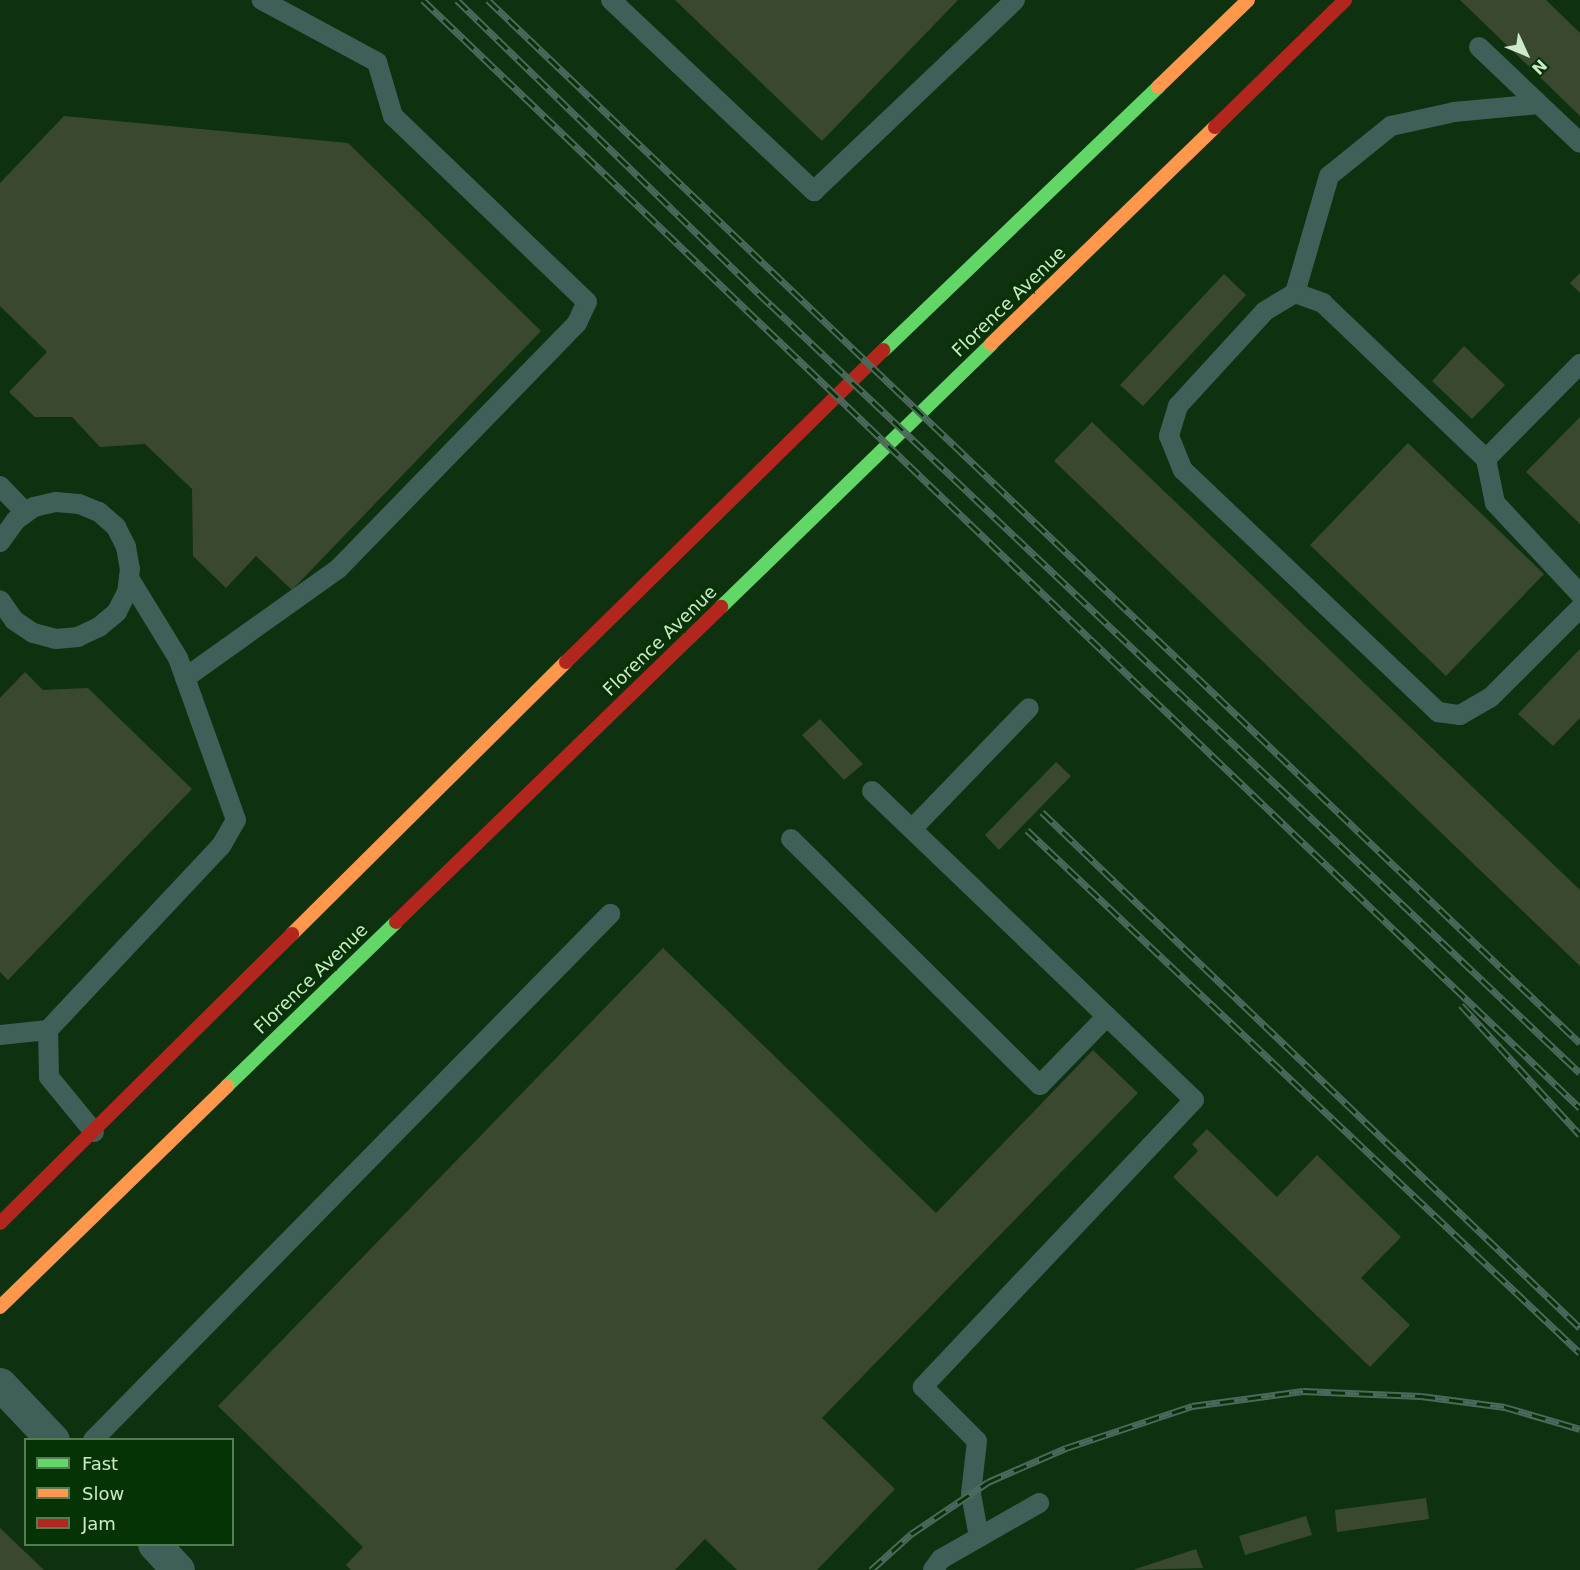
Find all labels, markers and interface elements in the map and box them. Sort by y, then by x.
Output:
north arrow [1496,24,1556,84]
text: N [1528,55,1551,78]
street label: Florence Avenue [948,242,1070,362]
street label: Florence Avenue [599,581,721,701]
street label: Florence Avenue [250,919,372,1039]
legend [24,1438,234,1546]
text: Fast [82,1453,118,1474]
text: Slow [82,1483,124,1504]
text: Jam [82,1513,116,1534]

